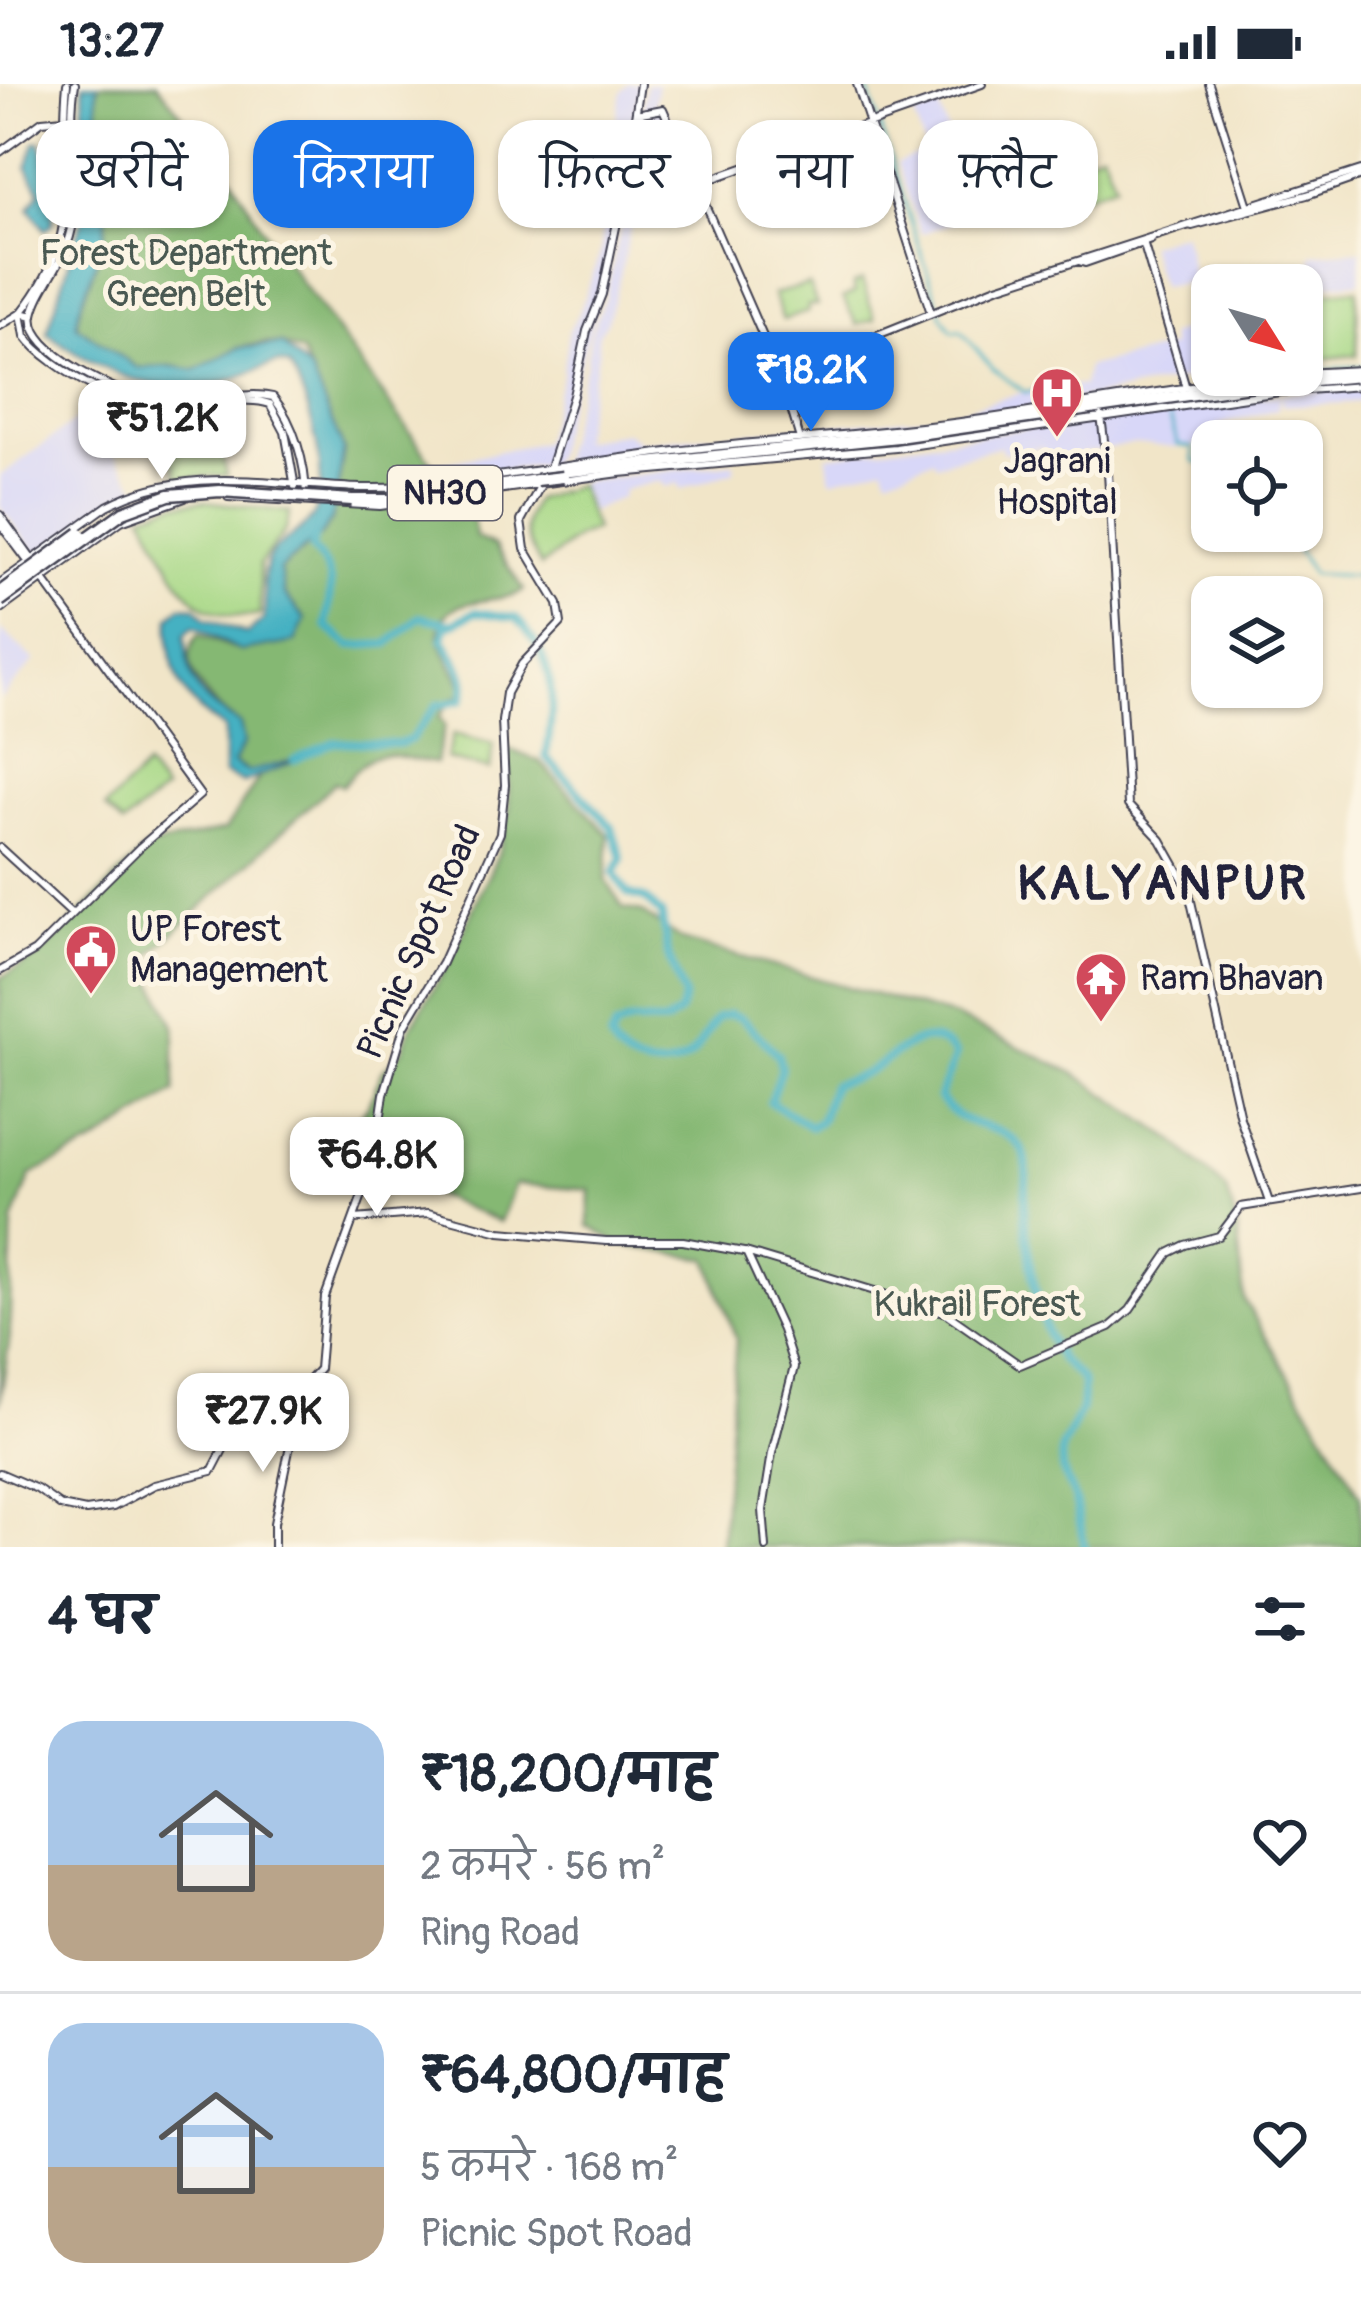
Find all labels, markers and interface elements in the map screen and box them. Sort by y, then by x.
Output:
text: 13:27 [60,14,164,70]
chip: खरीदें [36,120,229,228]
chip: किराया [253,120,474,228]
chip: फ़िल्टर [498,120,712,228]
chip: नया [736,120,894,228]
chip: फ़्लैट [918,120,1098,228]
park label: Forest Department Green Belt [40,231,333,317]
north arrow [1191,264,1323,396]
map controls [1191,264,1323,708]
pin: ₹18.2K [713,332,909,434]
text: ₹18.2K [755,346,867,395]
hospital icon: Jagrani Hospital [1029,365,1085,439]
pin: ₹51.2K [64,380,260,482]
text: ₹51.2K [105,394,219,443]
button: locate [1191,420,1323,552]
place label: Jagrani Hospital [996,439,1118,525]
road number: NH30 [388,466,502,520]
button: layers [1191,576,1323,708]
street label: Picnic Spot Road [347,818,491,1066]
district label: KALYANPUR [1017,854,1309,914]
place label: UP Forest Management [130,907,328,993]
public building icon: UP Forest Management [63,922,119,996]
temple icon: Ram Bhavan [1073,950,1129,1024]
place label: Ram Bhavan [1140,956,1324,1001]
pin: ₹64.8K [279,1117,475,1219]
text: ₹64.8K [317,1131,437,1180]
park label: Kukrail Forest [874,1282,1081,1327]
pin: ₹27.9K [165,1373,361,1475]
text: ₹27.9K [204,1387,322,1436]
text: 4 घर [48,1585,157,1649]
icon: filters [1247,1586,1313,1652]
text: ₹18,200/माह [420,1743,715,1807]
icon: home [144,1769,288,1913]
icon: heart [1247,1808,1313,1874]
text: 2 कमरे · 56 m² [420,1842,665,1891]
text: Ring Road [420,1908,580,1957]
text: ₹64,800/माह [420,2044,726,2108]
icon: home [144,2071,288,2215]
icon: heart [1247,2110,1313,2176]
text: 5 कमरे · 168 m² [420,2143,678,2192]
text: Picnic Spot Road [420,2209,693,2258]

